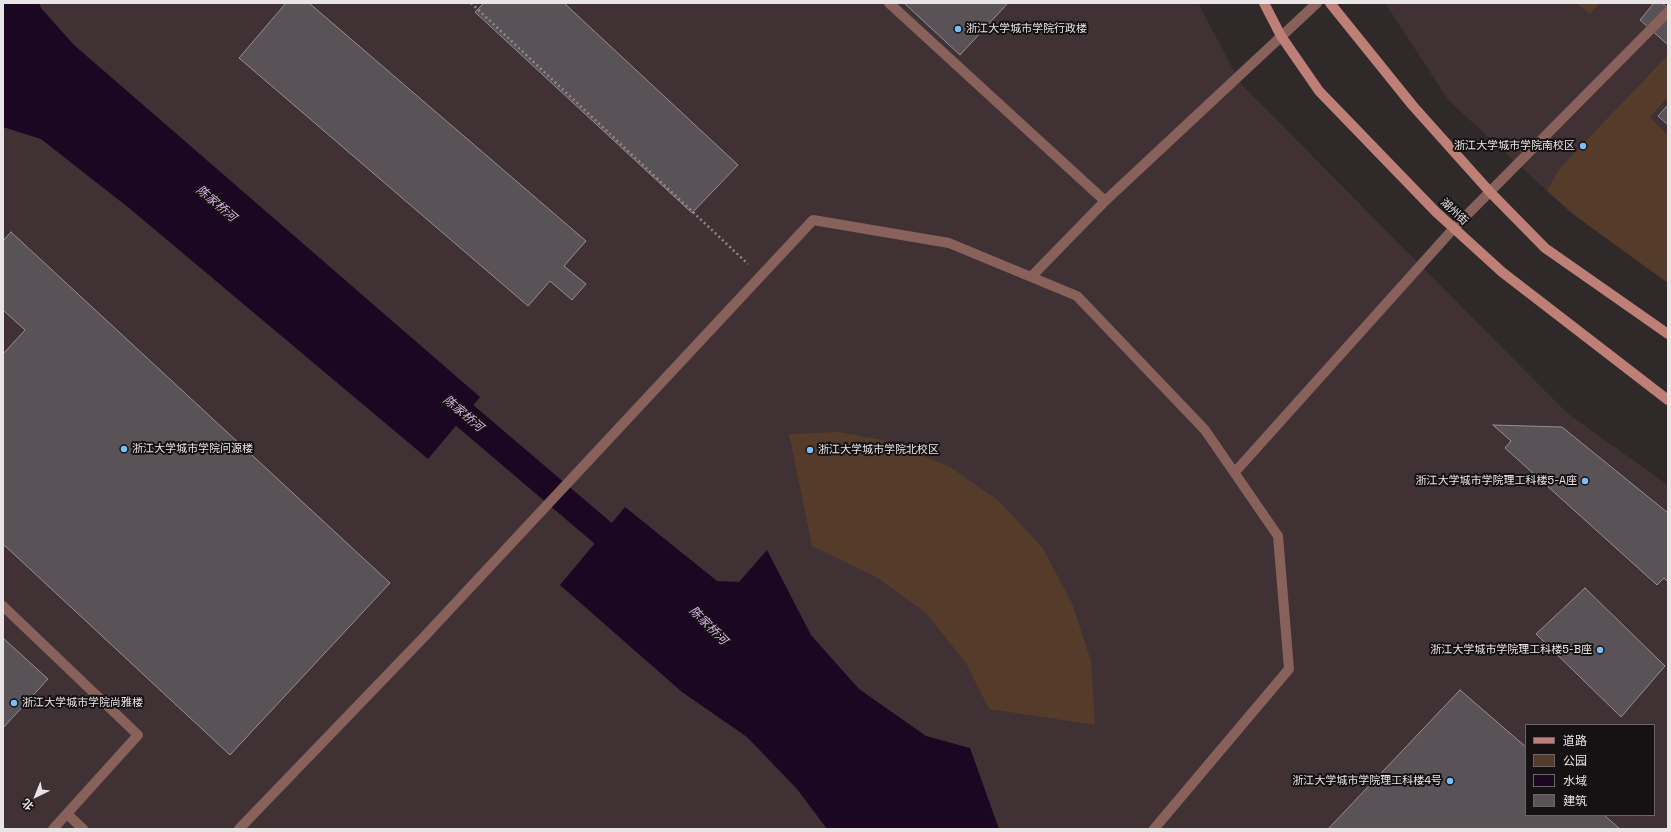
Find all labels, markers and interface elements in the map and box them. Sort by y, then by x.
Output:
place label: 浙江大学城市学院行政楼 [966,22,1087,36]
marker: 浙江大学城市学院行政楼 [953,24,963,34]
place label: 浙江大学城市学院南校区 [1454,139,1575,153]
marker: 浙江大学城市学院南校区 [1578,141,1588,151]
water label: 陈家桥河 [193,183,239,225]
street label: 湖州街 [1437,196,1471,228]
water label: 陈家桥河 [440,393,486,435]
place label: 浙江大学城市学院问源楼 [132,442,253,456]
place label: 浙江大学城市学院北校区 [818,443,939,457]
marker: 浙江大学城市学院问源楼 [119,444,129,454]
marker: 浙江大学城市学院北校区 [805,445,815,455]
place label: 浙江大学城市学院理工科楼5-A座 [1416,474,1577,488]
marker: 浙江大学城市学院理工科楼5-A座 [1580,476,1590,486]
water label: 陈家桥河 [686,604,730,648]
place label: 浙江大学城市学院理工科楼5-B座 [1430,643,1592,657]
marker: 浙江大学城市学院理工科楼5-B座 [1595,645,1605,655]
place label: 浙江大学城市学院尚雅楼 [22,696,143,710]
marker: 浙江大学城市学院尚雅楼 [9,698,19,708]
legend [1525,724,1655,816]
text: 道路 [1563,733,1587,749]
text: 公园 [1563,753,1587,769]
text: 水域 [1563,773,1587,789]
place label: 浙江大学城市学院理工科楼4号 [1292,774,1442,788]
north arrow [16,776,56,816]
marker: 浙江大学城市学院理工科楼4号 [1445,776,1455,786]
text: 建筑 [1563,793,1587,809]
text: 北 [19,796,37,814]

